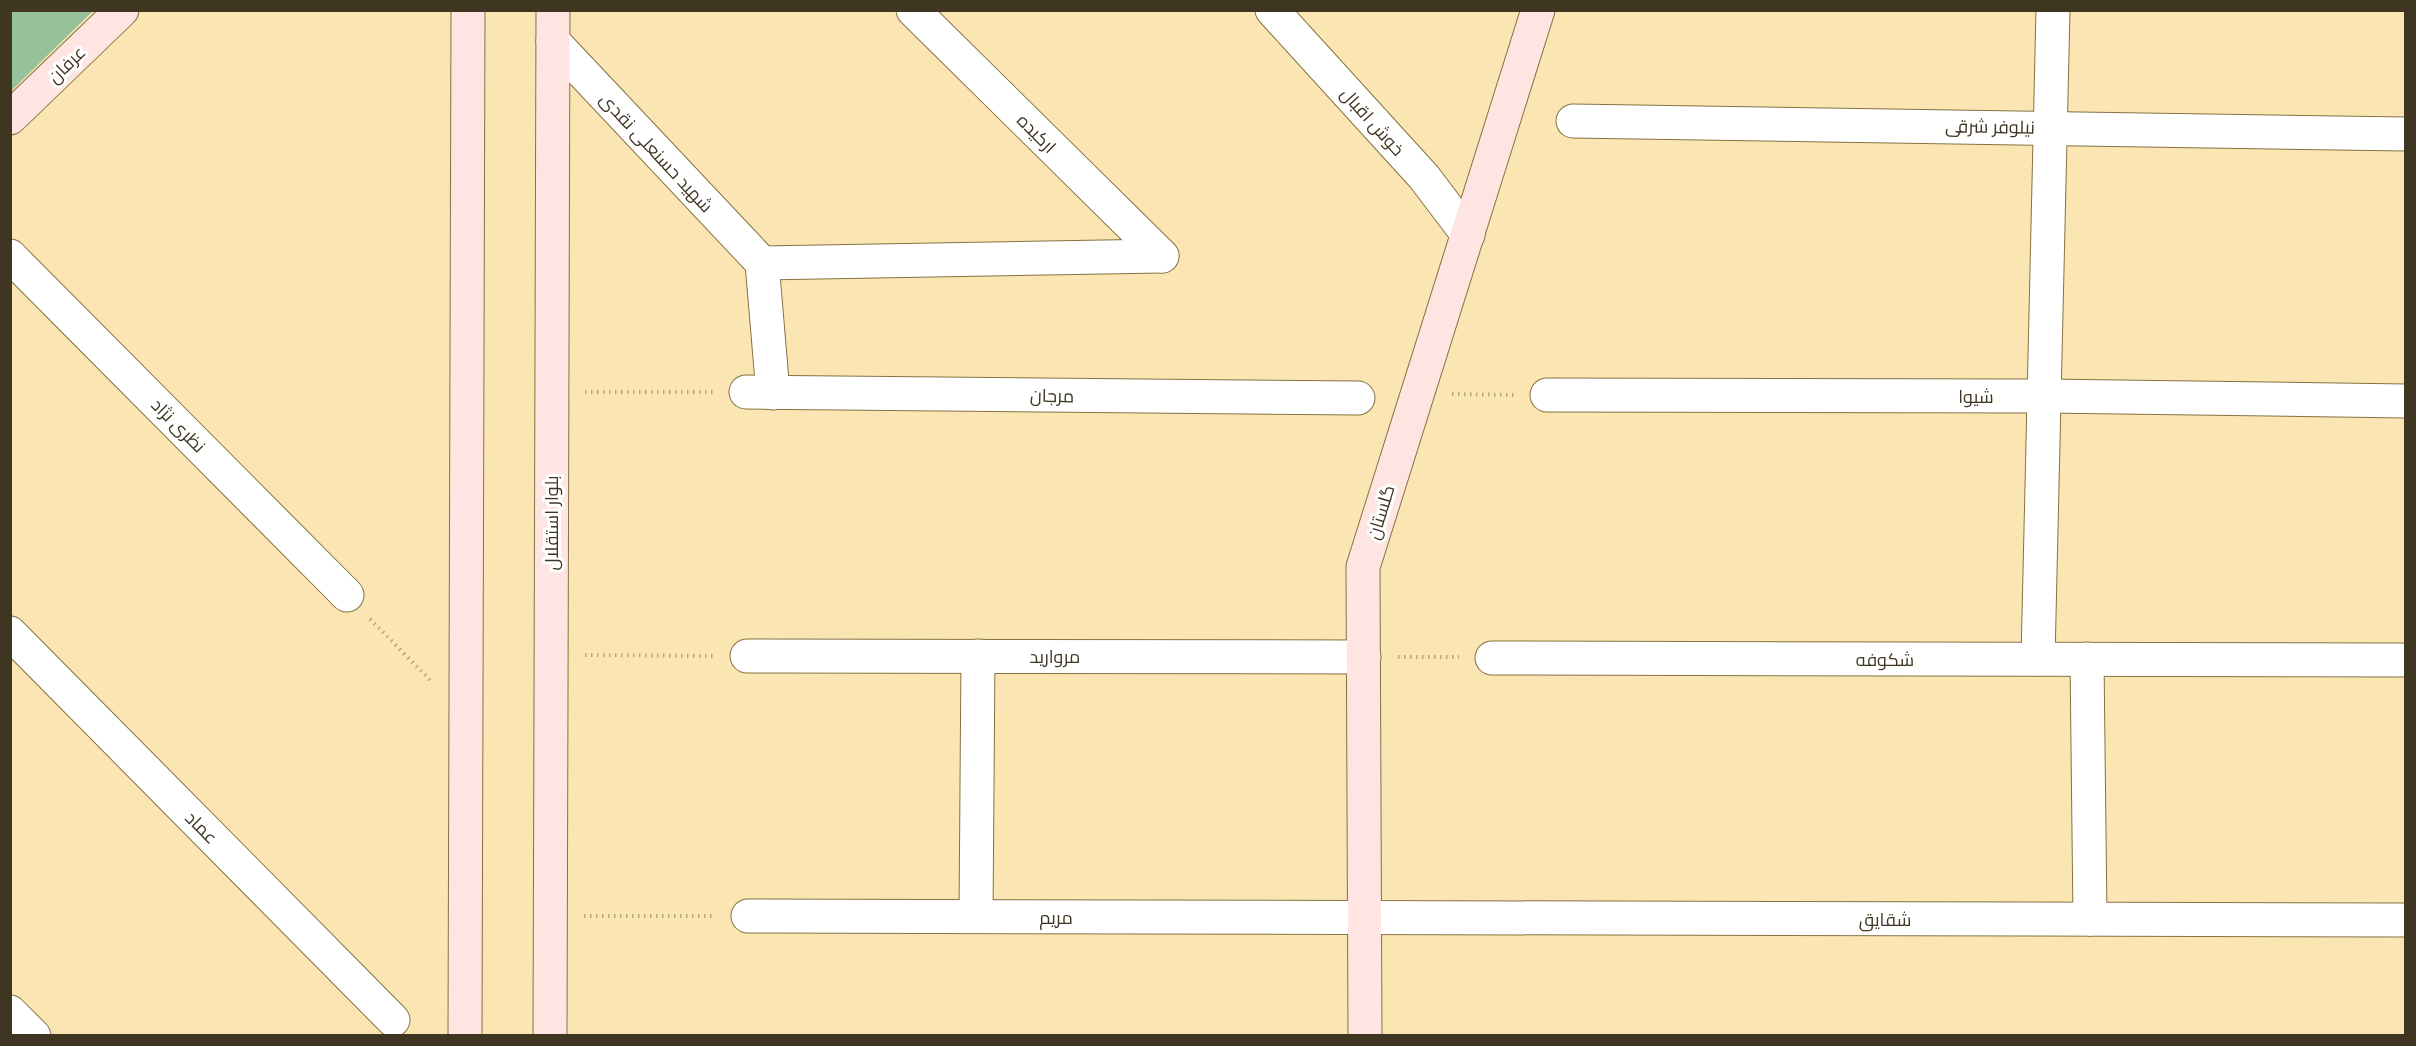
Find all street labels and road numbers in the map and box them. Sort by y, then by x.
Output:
street label: عرفان [43,41,90,88]
street label: خوش اقبال [1336,83,1409,160]
street label: شهید حسنعلی نقدی [595,88,717,217]
street label: ارکیده [1012,110,1060,158]
street label: نیلوفر شرقی [1945,115,2035,139]
street label: مرجان [1030,385,1074,407]
street label: شیوا [1958,386,1994,408]
street label: نظری نژاد [147,394,210,457]
street label: بلوار استقلال [541,475,563,571]
street label: گلستان [1362,482,1400,542]
street label: مروارید [1030,646,1080,668]
street label: شکوفه [1856,649,1914,671]
street label: عماد [182,807,222,847]
street label: مریم [1039,907,1073,930]
street label: شقایق [1859,909,1911,932]

